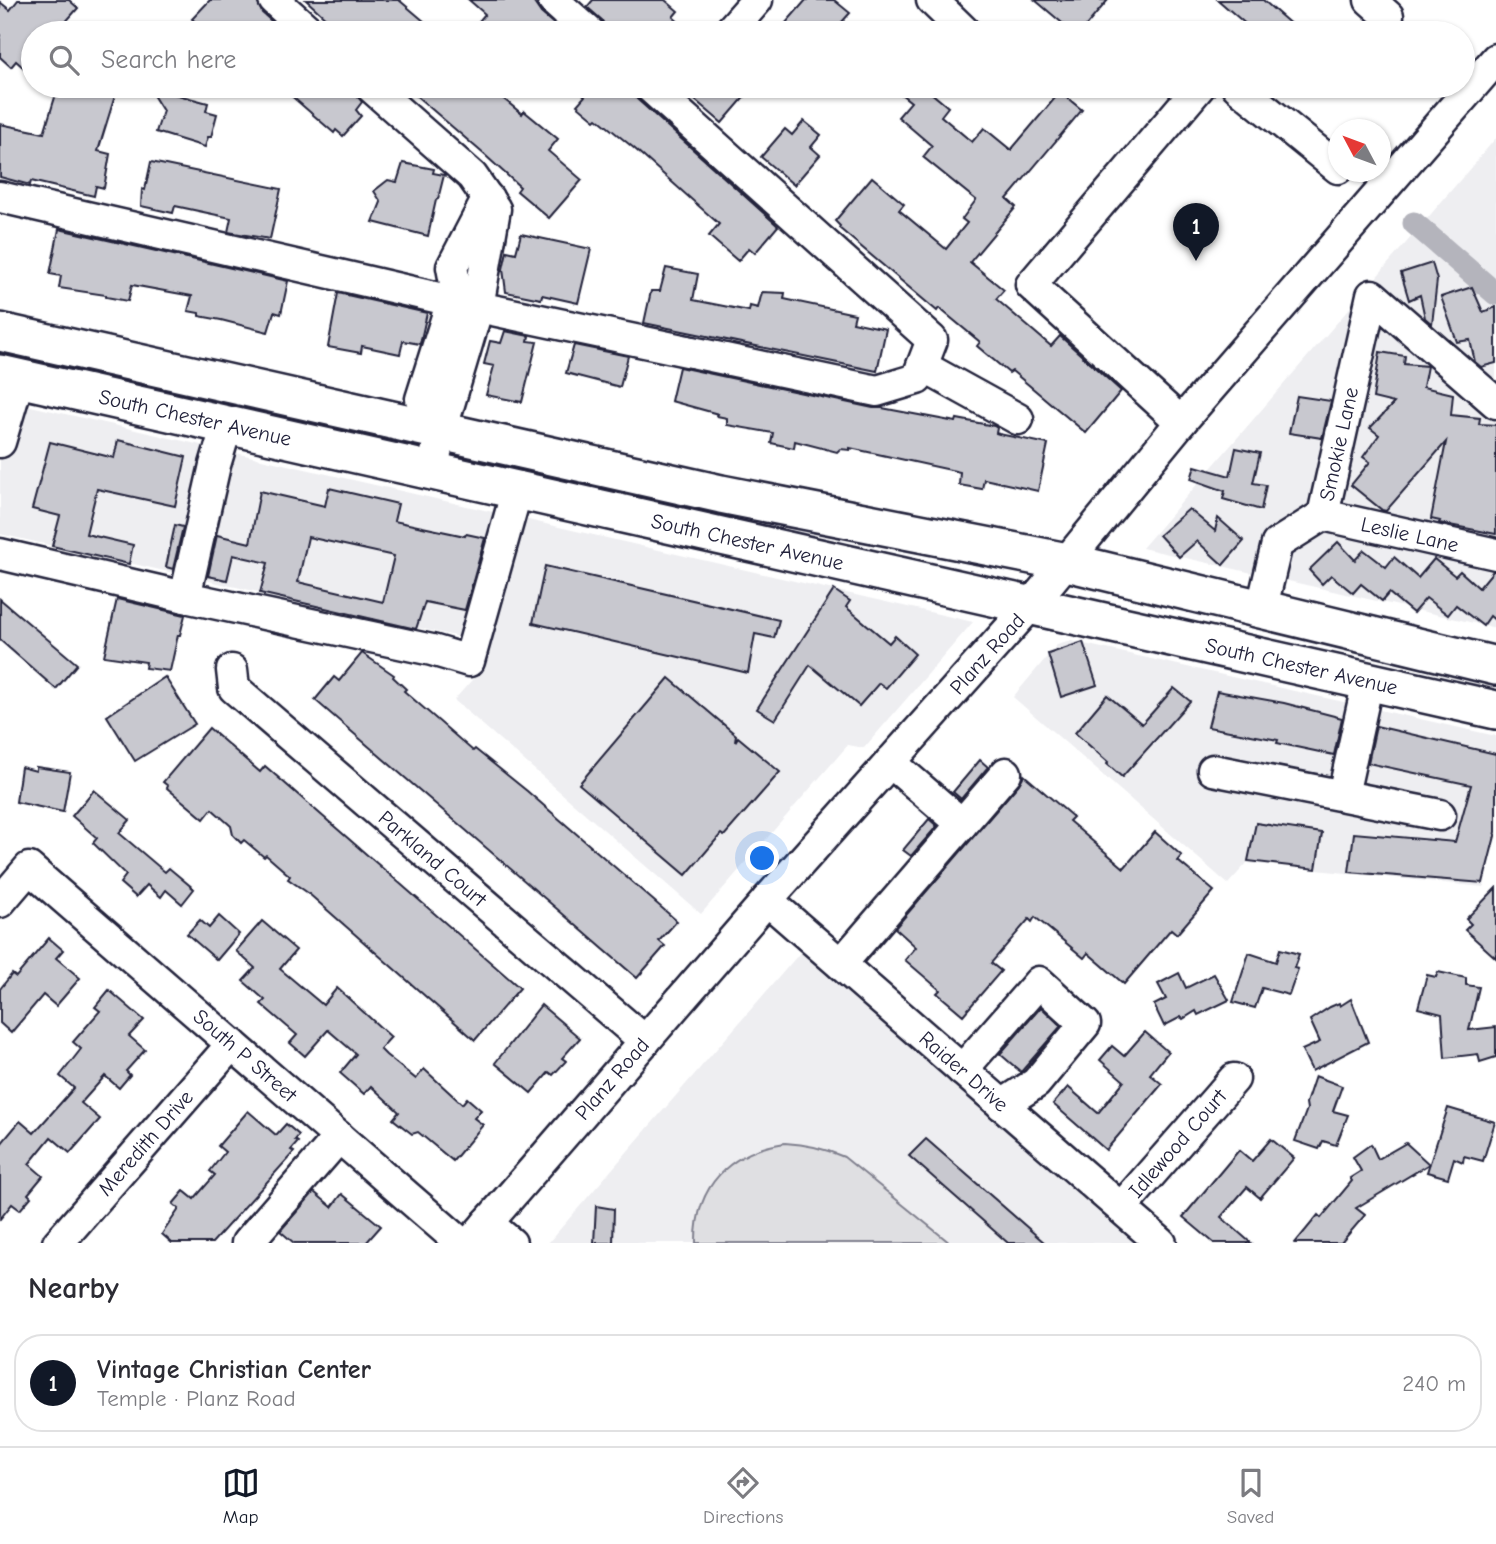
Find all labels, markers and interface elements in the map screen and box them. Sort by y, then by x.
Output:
search box [21,21,1475,98]
icon: search [45,41,83,79]
text: Search here [101,45,236,75]
north arrow [1328,119,1391,182]
pin: 1 [1173,203,1219,261]
street label: South Chester Avenue [97,385,294,451]
street label: Smokie Lane [1315,385,1363,503]
street label: South Chester Avenue [649,509,846,575]
street label: Leslie Lane [1359,512,1461,557]
street label: Planz Road [945,608,1030,699]
street label: South Chester Avenue [1203,633,1400,700]
street label: Parkland Court [374,806,492,912]
your location [745,841,779,875]
street label: South P Street [189,1004,303,1108]
street label: Raider Drive [914,1026,1013,1117]
street label: Planz Road [570,1033,654,1125]
street label: Idlewood Court [1124,1083,1232,1202]
street label: Meredith Drive [93,1085,198,1200]
text: Nearby [28,1271,119,1306]
text: Vintage Christian Center [97,1355,371,1385]
text: 1 [48,1370,58,1397]
text: 240 m [1402,1370,1466,1397]
text: Temple · Planz Road [97,1385,296,1412]
tab: Map [222,1464,260,1528]
tab: Directions [703,1464,783,1528]
tab: Saved [1227,1464,1274,1528]

